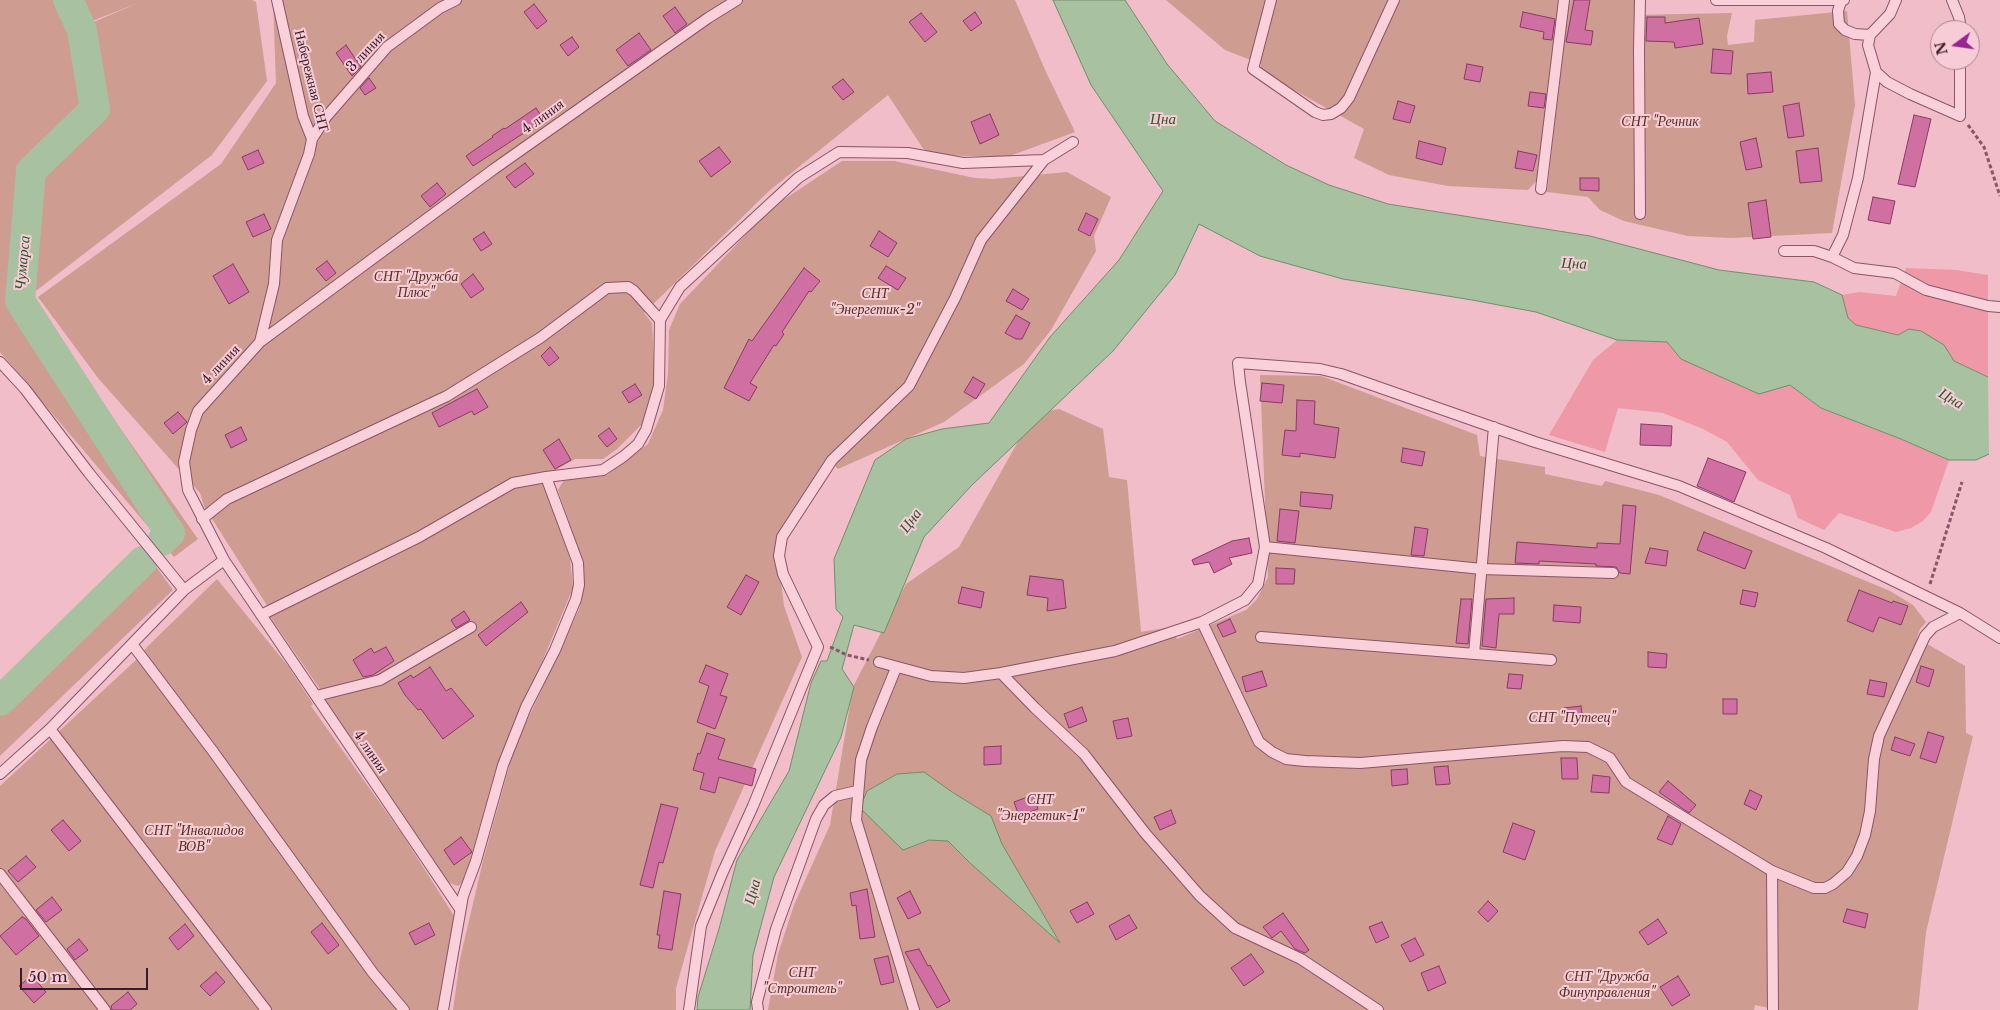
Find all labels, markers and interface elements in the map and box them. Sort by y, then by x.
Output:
north arrow [1930,20,1980,70]
street label: Набережная СНТ [290,28,332,134]
street label: 3 линия [343,29,389,75]
text: N [1931,40,1952,57]
street label: 4 линия [519,96,567,138]
water label: Цна [1150,111,1176,129]
park label: СНТ "Речник [1621,114,1699,130]
water label: Чумарса [12,235,34,291]
water label: Цна [1561,255,1587,273]
park label: СНТ "Дружба Плюс" [374,269,458,302]
park label: СНТ "Энергетик-2" [830,286,920,318]
street label: 4 линия [198,342,244,388]
water label: Цна [1935,385,1967,413]
water label: Цна [896,505,926,537]
park label: СНТ "Путеец" [1529,710,1615,726]
street label: 4 линия [350,727,390,777]
park label: СНТ "Энергетик-1" [996,792,1084,824]
park label: СНТ "Инвалидов ВОВ" [144,823,244,856]
water label: Цна [741,877,765,907]
scale bar [22,958,150,990]
park label: СНТ "Строитель" [762,965,842,998]
text: 50 m [28,967,68,986]
park label: СНТ "Дружба Финуправления" [1559,969,1655,1002]

